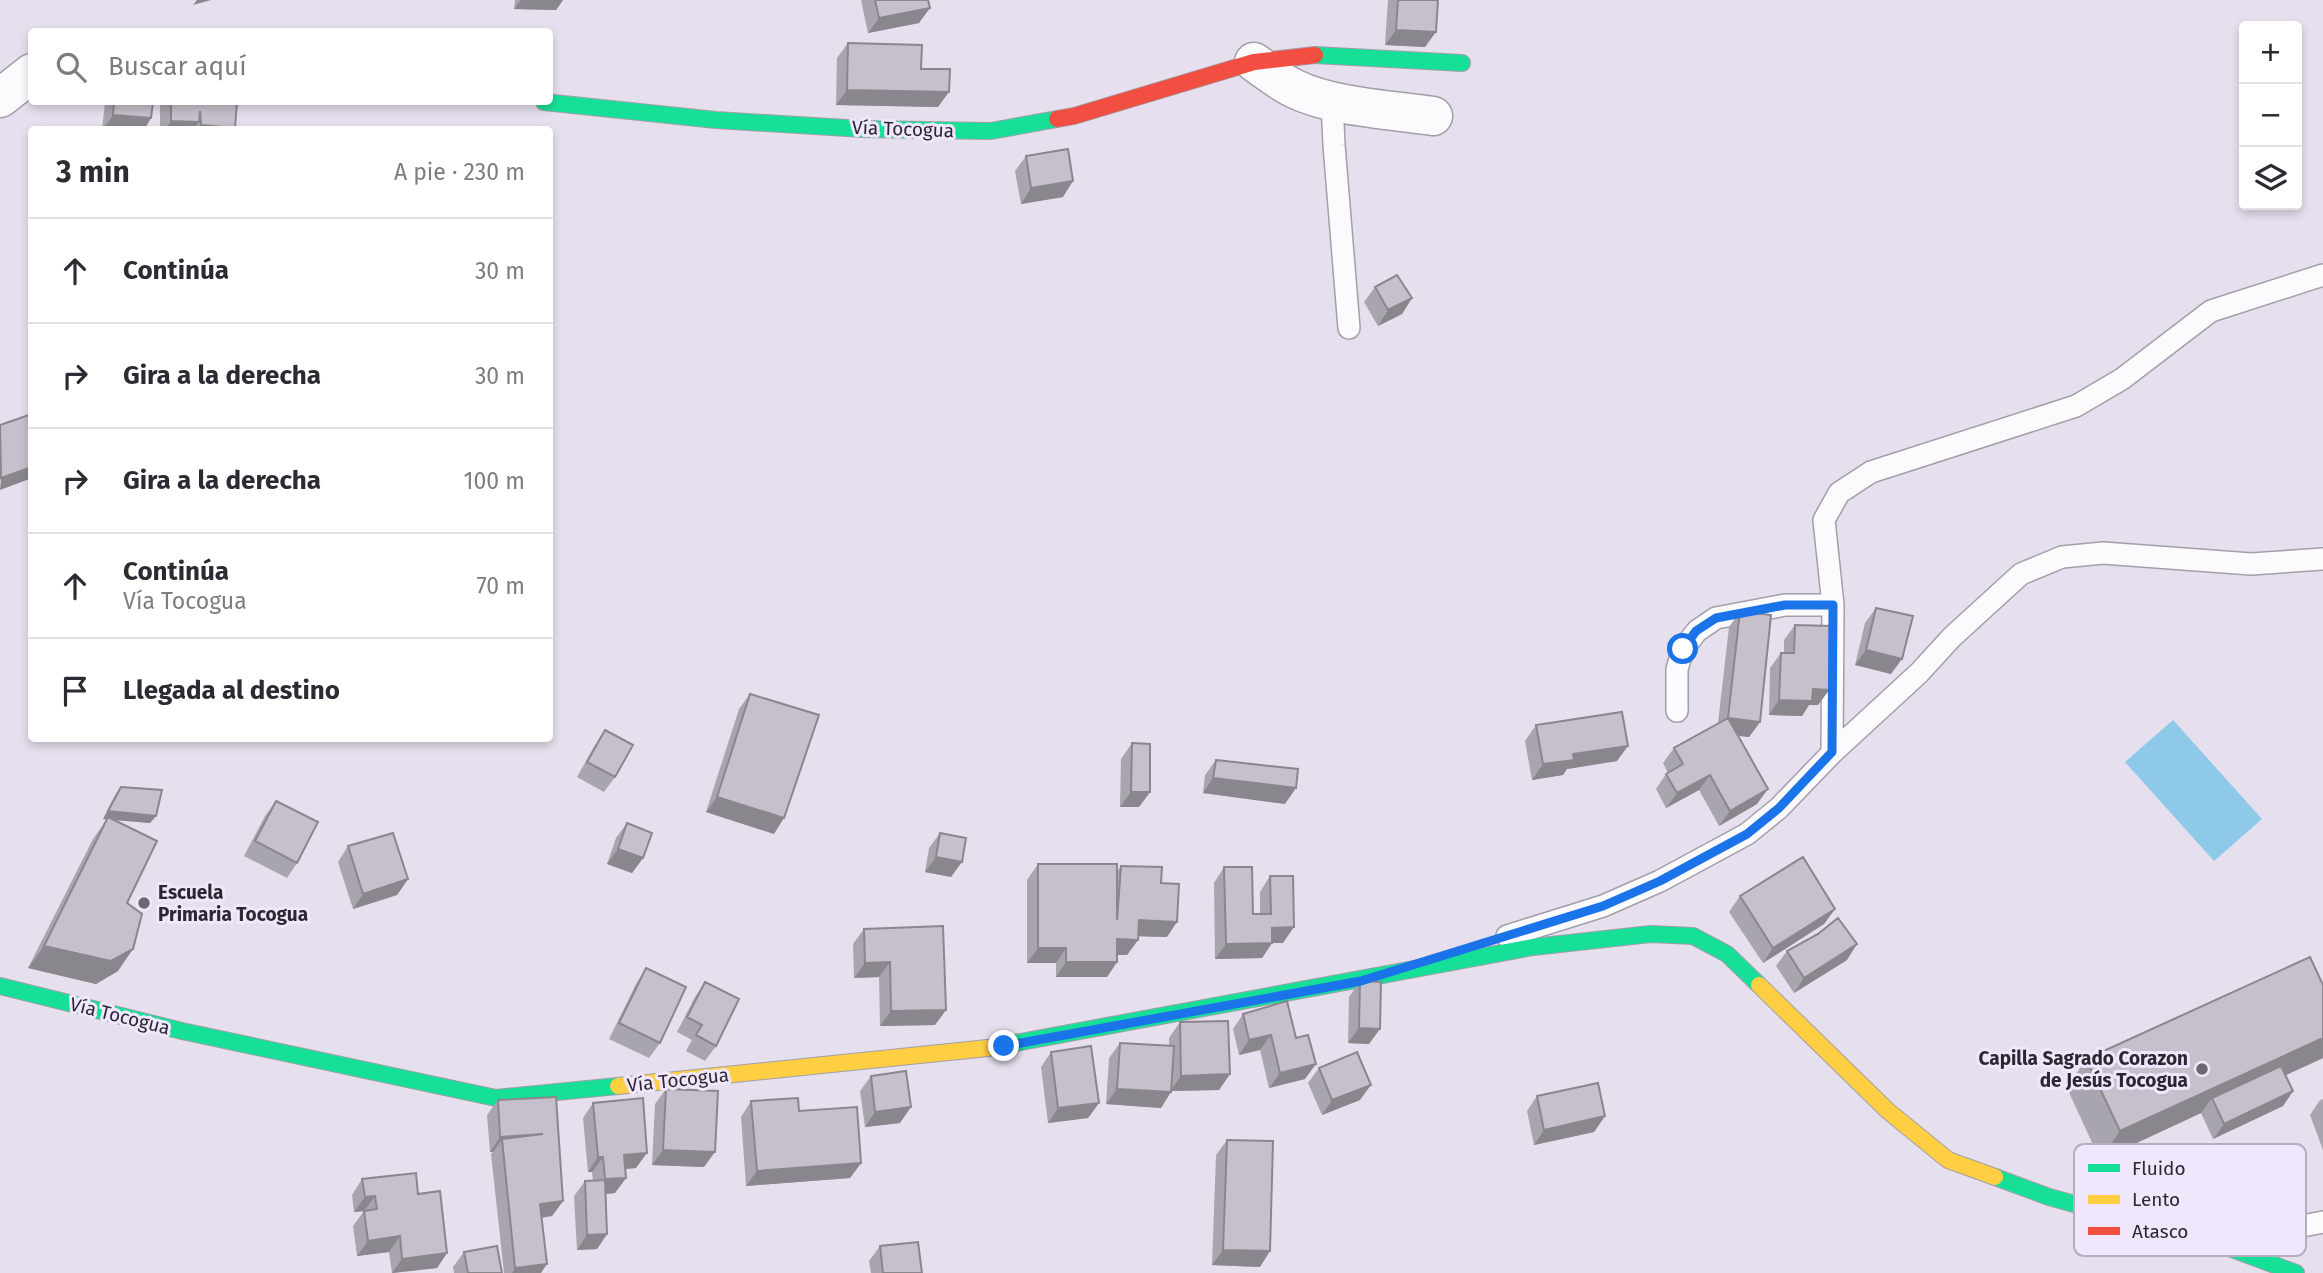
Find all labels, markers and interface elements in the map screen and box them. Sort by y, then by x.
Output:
map controls [2239,21,2302,210]
button: + [2239,21,2302,84]
search box [28,28,553,105]
icon: search [52,48,90,86]
text: Buscar aquí [108,51,246,82]
button: − [2239,84,2302,147]
street label: Vía Tocogua [852,116,954,142]
button: layers [2239,147,2302,210]
text: 3 min [56,154,130,190]
text: A pie · 230 m [394,158,525,186]
icon: ahead [56,252,94,290]
text: Continúa [123,255,229,286]
text: 30 m [475,257,525,285]
icon: right [56,357,94,395]
text: Gira a la derecha [123,360,321,391]
text: 30 m [475,362,525,390]
icon: right [56,462,94,500]
text: Gira a la derecha [123,465,321,496]
text: 100 m [464,467,525,495]
text: Continúa [123,556,229,587]
icon: ahead [56,567,94,605]
text: 70 m [476,572,525,600]
text: Vía Tocogua [123,587,247,615]
route start [1667,633,1698,664]
icon: arrive [56,672,94,710]
text: Llegada al destino [123,675,340,706]
place label: Escuela Primaria Tocogua [158,881,308,926]
marker: Escuela Primaria Tocogua [136,895,152,911]
street label: Vía Tocogua [68,992,172,1040]
route end [988,1030,1019,1061]
place label: Capilla Sagrado Corazon de Jesús Tocogua [1979,1047,2188,1092]
marker: Capilla Sagrado Corazon de Jesús Tocogua [2194,1061,2210,1077]
street label: Vía Tocogua [626,1063,730,1097]
legend [2074,1144,2306,1256]
text: Fluido [2132,1157,2186,1180]
text: Lento [2132,1188,2180,1211]
text: Atasco [2132,1220,2188,1243]

